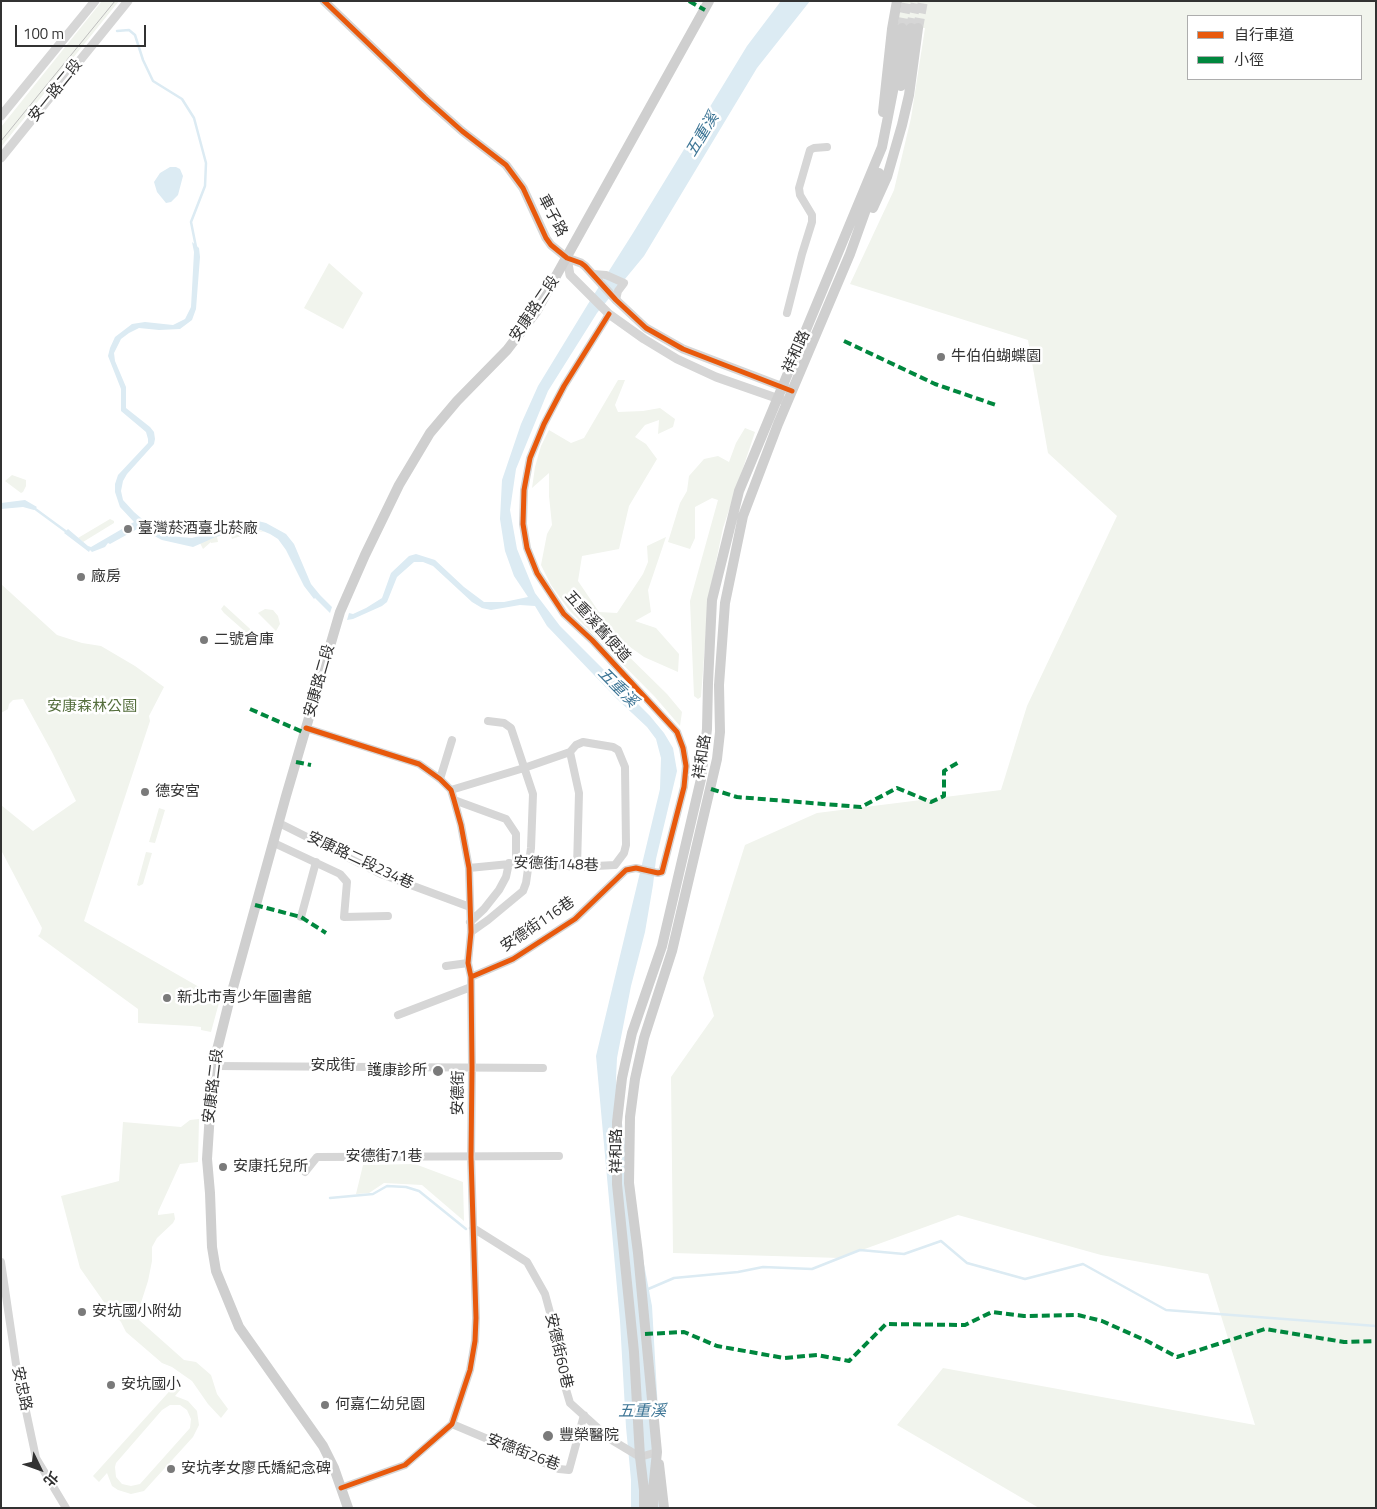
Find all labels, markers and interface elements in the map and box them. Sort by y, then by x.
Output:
scale bar [18,15,149,47]
legend [1187,15,1362,80]
text: 100 m [23,22,64,45]
text: 自行車道 [1234,23,1294,46]
text: 小徑 [1234,48,1264,71]
street label: 安一路二段 [25,56,87,126]
water label: 五重溪 [682,109,724,161]
street label: 車子路 [533,192,571,240]
street label: 安康路二段 [507,273,563,345]
street label: 祥和路 [780,328,814,376]
place label: 牛伯伯蝴蝶園 [951,348,1041,366]
marker: 牛伯伯蝴蝶園 [935,351,947,363]
place label: 臺灣菸酒臺北菸廠 [138,520,258,538]
marker: 臺灣菸酒臺北菸廠 [122,523,134,535]
place label: 廠房 [91,568,121,586]
marker: 廠房 [75,571,87,583]
street label: 五重溪舊便道 [560,588,634,666]
place label: 二號倉庫 [214,631,274,649]
marker: 二號倉庫 [198,634,210,646]
street label: 安康路二段 [301,642,339,720]
water label: 五重溪 [593,664,641,712]
park label: 安康森林公園 [47,698,137,716]
street label: 祥和路 [691,733,715,781]
place label: 德安宮 [155,783,200,801]
marker: 德安宮 [139,786,151,798]
street label: 安康路二段234巷 [304,829,416,893]
street label: 安德街148巷 [513,855,599,875]
street label: 安德街116巷 [498,894,578,956]
place label: 新北市青少年圖書館 [177,989,312,1007]
marker: 新北市青少年圖書館 [161,992,173,1004]
street label: 安康路二段 [200,1048,228,1124]
street label: 安成街 [311,1057,355,1075]
place label: 護康診所 [367,1062,427,1080]
marker: 護康診所 [431,1064,445,1078]
street label: 安德街 [450,1070,468,1116]
street label: 祥和路 [608,1129,626,1173]
street label: 安德街71巷 [346,1148,422,1166]
place label: 安康托兒所 [233,1158,308,1176]
marker: 安康托兒所 [217,1161,229,1173]
place label: 安坑國小附幼 [92,1303,182,1321]
marker: 安坑國小附幼 [76,1306,88,1318]
street label: 安德街60巷 [541,1312,575,1390]
street label: 安忠路 [8,1365,34,1413]
place label: 安坑國小 [121,1376,181,1394]
marker: 安坑國小 [105,1379,117,1391]
place label: 何嘉仁幼兒園 [335,1396,425,1414]
marker: 何嘉仁幼兒園 [319,1399,331,1411]
water label: 五重溪 [618,1402,666,1422]
place label: 豐榮醫院 [559,1427,619,1445]
marker: 豐榮醫院 [541,1429,555,1443]
street label: 安德街26巷 [484,1431,562,1475]
north arrow [15,1444,65,1494]
place label: 安坑孝女廖氏嬌紀念碑 [181,1460,331,1478]
marker: 安坑孝女廖氏嬌紀念碑 [165,1463,177,1475]
text: 北 [39,1467,64,1492]

